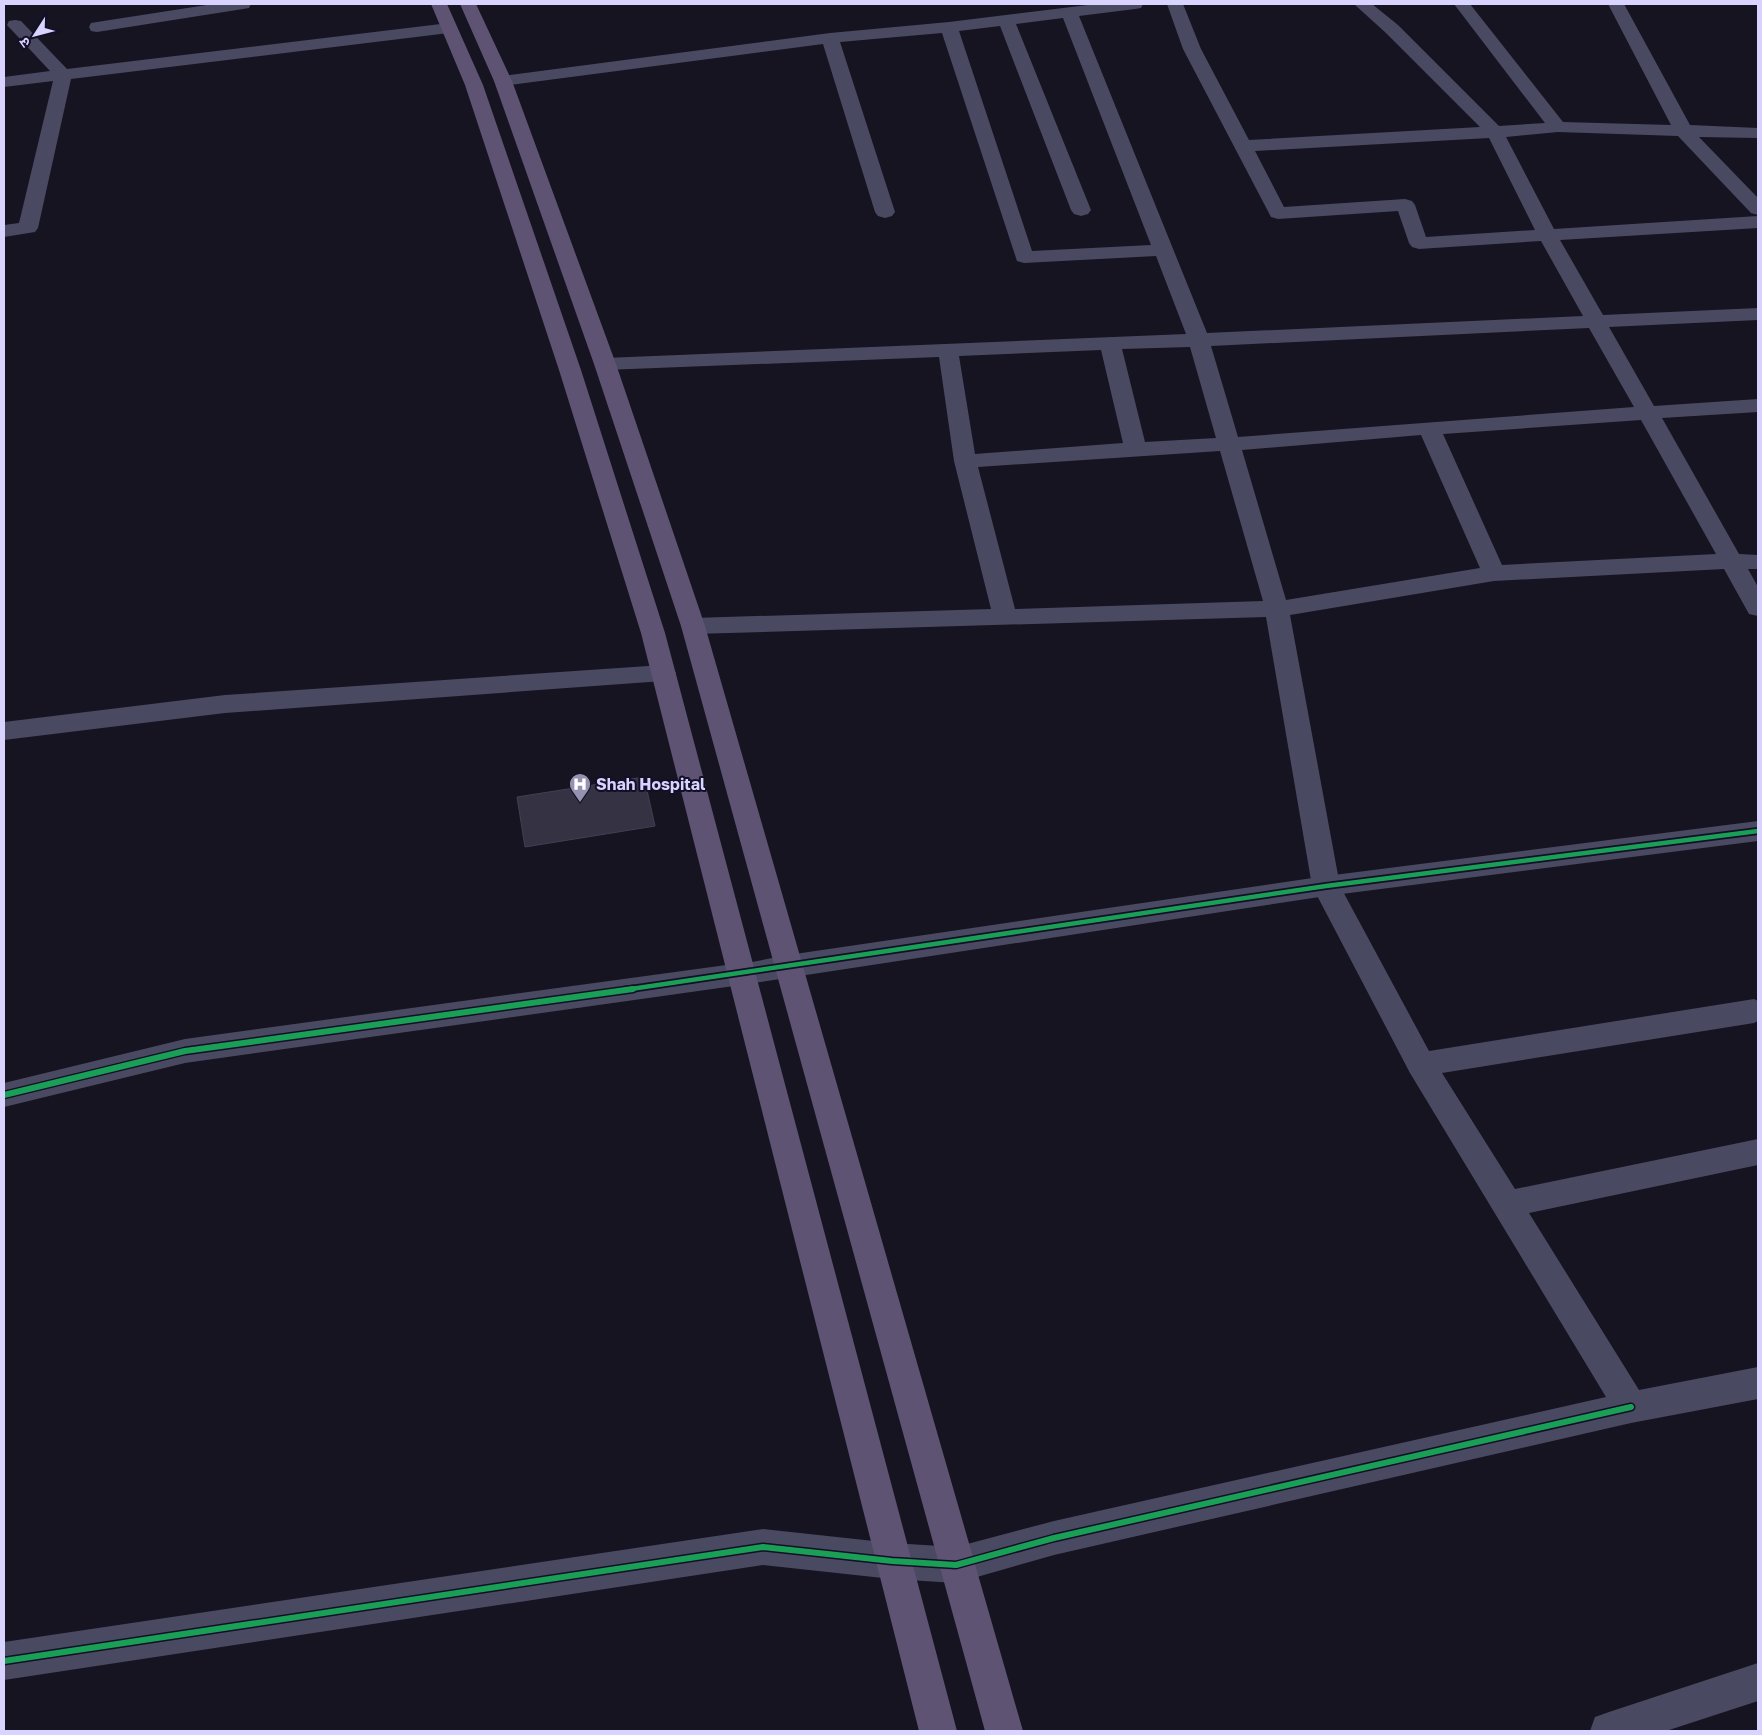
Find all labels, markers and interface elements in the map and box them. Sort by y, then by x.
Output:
north arrow [10,10,60,60]
text: उ [14,34,33,51]
hospital icon: Shah Hospital [568,772,592,803]
place label: Shah Hospital [596,774,706,794]

